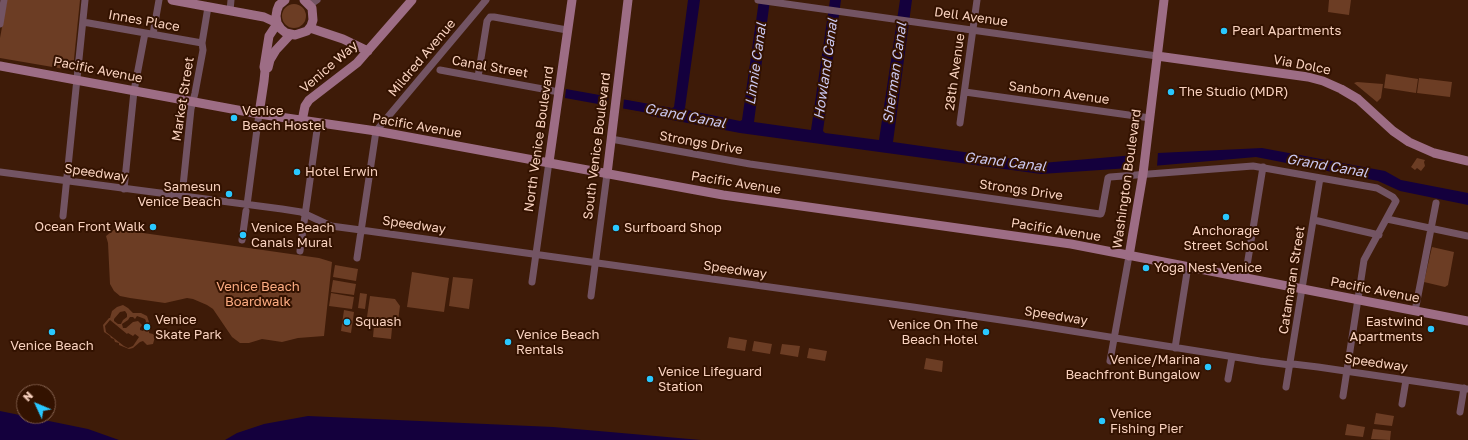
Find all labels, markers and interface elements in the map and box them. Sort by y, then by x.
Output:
street label: Dell Avenue [933,4,1009,30]
street label: Innes Place [107,7,181,35]
street label: Mildred Avenue [385,16,459,100]
water label: Howland Canal [811,17,841,121]
water label: Sherman Canal [880,21,910,125]
water label: Linnie Canal [742,22,770,106]
place label: Pearl Apartments [1232,23,1341,39]
marker: Pearl Apartments [1219,26,1229,36]
street label: 28th Avenue [942,32,968,112]
street label: Venice Way [297,38,361,96]
street label: Via Dolce [1272,52,1332,78]
street label: Canal Street [451,53,529,81]
street label: Pacific Avenue [52,54,144,86]
street label: Market Street [169,56,197,142]
street label: North Venice Boulevard [521,65,557,213]
street label: South Venice Boulevard [580,72,614,220]
street label: Sanborn Avenue [1008,78,1110,108]
place label: The Studio (MDR) [1179,84,1288,100]
marker: The Studio (MDR) [1166,87,1176,97]
water label: Grand Canal [643,100,727,132]
place label: Venice Beach Hostel [242,103,325,134]
street label: Washington Boulevard [1109,108,1145,250]
street label: Pacific Avenue [371,110,463,142]
marker: Venice Beach Hostel [229,113,239,123]
street label: Strongs Drive [658,128,744,158]
water label: Grand Canal [963,149,1047,175]
water label: Grand Canal [1285,151,1369,181]
street label: Speedway [63,161,129,185]
place label: Hotel Erwin [305,164,378,180]
marker: Hotel Erwin [292,167,302,177]
street label: Pacific Avenue [690,168,782,198]
street label: Strongs Drive [978,176,1064,204]
place label: Samesun Venice Beach [138,179,221,210]
marker: Samesun Venice Beach [224,189,234,199]
marker: Anchorage Street School [1221,212,1231,222]
street label: Speedway [381,213,447,237]
street label: Pacific Avenue [1010,215,1102,245]
place label: Ocean Front Walk [35,219,145,235]
place label: Venice Beach Canals Mural [251,220,334,251]
place label: Surfboard Shop [624,220,722,236]
marker: Ocean Front Walk [148,222,158,232]
marker: Surfboard Shop [611,223,621,233]
place label: Anchorage Street School [1184,223,1268,254]
street label: Catamaran Street [1276,225,1308,335]
marker: Venice Beach Canals Mural [238,230,248,240]
street label: Speedway [702,258,768,282]
place label: Yoga Nest Venice [1154,260,1262,276]
marker: Yoga Nest Venice [1141,263,1151,273]
street label: Pacific Avenue [1329,274,1421,306]
park label: Venice Beach Boardwalk [216,279,300,310]
street label: Speedway [1023,303,1089,329]
place label: Venice Skate Park [155,312,222,343]
place label: Squash [355,314,401,330]
place label: Eastwind Apartments [1349,314,1423,345]
marker: Squash [342,317,352,327]
place label: Venice On The Beach Hotel [889,317,978,348]
marker: Venice Skate Park [142,322,152,332]
marker: Eastwind Apartments [1426,324,1436,334]
marker: Venice Beach [47,327,57,337]
place label: Venice Beach Rentals [516,327,599,358]
marker: Venice On The Beach Hotel [981,327,991,337]
marker: Venice Beach Rentals [503,337,513,347]
place label: Venice Beach [10,338,94,354]
street label: Speedway [1343,351,1409,375]
place label: Venice/Marina Beachfront Bungalow [1065,352,1200,383]
marker: Venice/Marina Beachfront Bungalow [1203,362,1213,372]
place label: Venice Lifeguard Station [658,364,762,395]
marker: Venice Lifeguard Station [645,374,655,384]
north arrow [16,384,56,424]
text: N [20,388,35,404]
place label: Venice Fishing Pier [1110,406,1183,437]
marker: Venice Fishing Pier [1097,416,1107,426]

